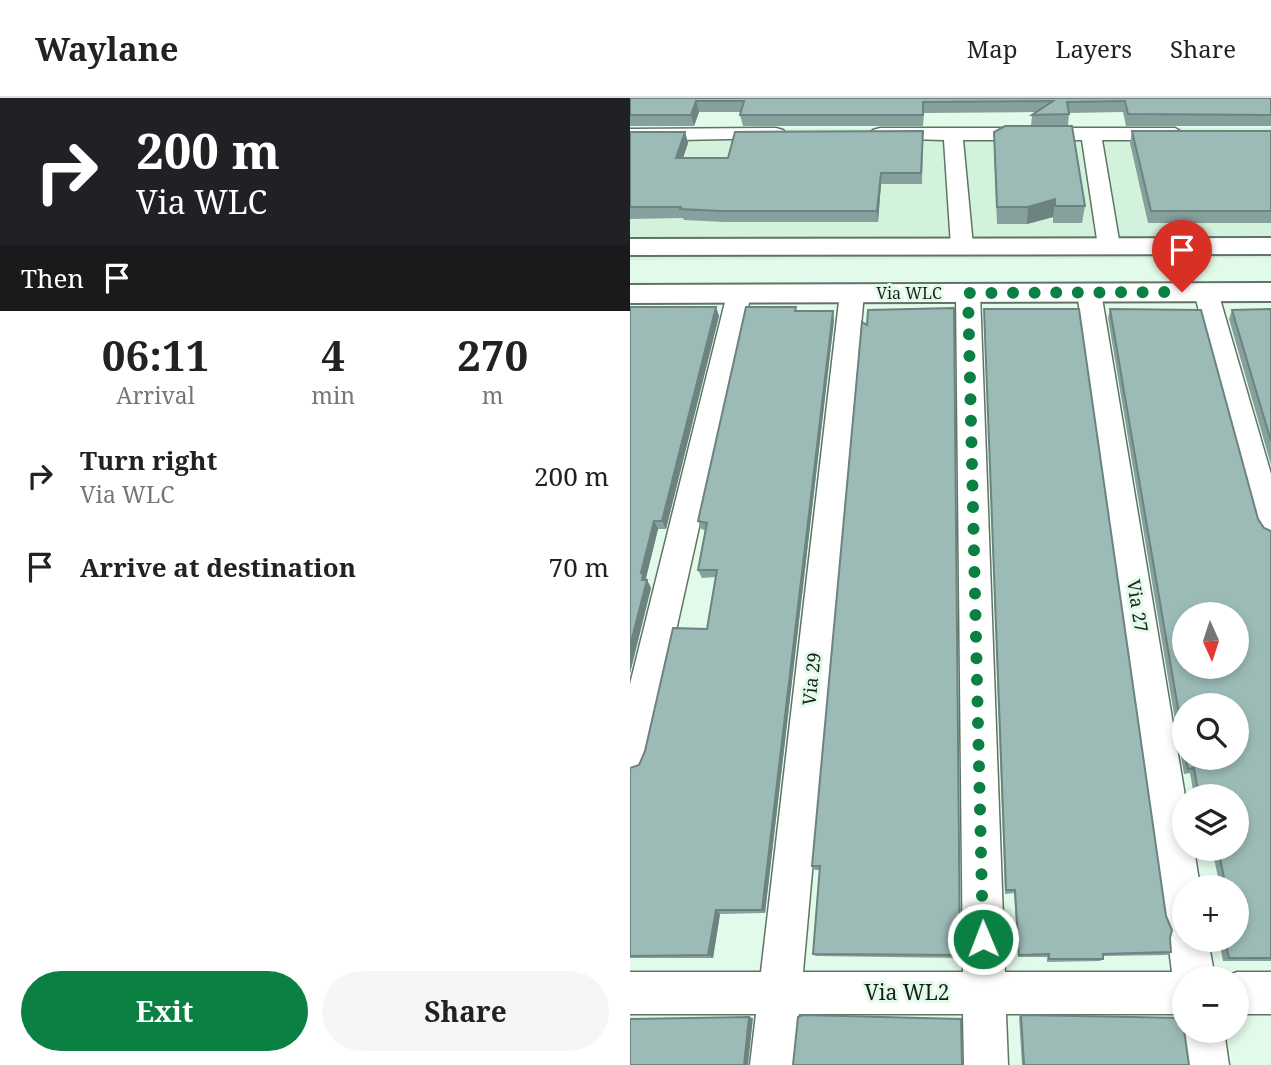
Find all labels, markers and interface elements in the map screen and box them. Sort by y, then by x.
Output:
text: Waylane [35,26,179,71]
text: Map [967,32,1018,65]
text: Layers [1056,32,1132,65]
text: Share [1170,32,1236,65]
text: 200 m [136,117,280,183]
icon: right [21,126,112,217]
text: Via WLC [136,180,267,223]
pin [1152,220,1212,292]
icon: arrive [1163,231,1201,269]
icon: arrive [98,259,136,297]
text: Then [21,260,84,296]
street label: Via WLC [876,282,942,304]
text: 06:11 [102,326,209,383]
text: 4 [321,326,345,383]
text: 270 [457,326,528,383]
text: Arrival [116,379,195,411]
text: min [311,379,355,411]
text: m [482,379,503,411]
text: Turn right [80,442,217,478]
icon: right [21,457,59,495]
text: 200 m [534,458,609,494]
text: Via WLC [80,478,174,510]
icon: arrive [21,548,59,586]
text: Arrive at destination [80,549,356,585]
text: 70 m [549,549,609,585]
street label: Via 27 [1122,578,1154,634]
north arrow [1172,602,1250,679]
map controls [1172,602,1249,1043]
street label: Via 29 [796,651,826,706]
button: search [1172,693,1249,770]
button: layers [1172,784,1249,861]
button: + [1172,875,1249,952]
position arrow [946,902,1020,976]
button: − [1172,966,1249,1043]
button: Exit [21,971,308,1051]
button: Share [322,971,609,1051]
street label: Via WL2 [865,978,950,1006]

